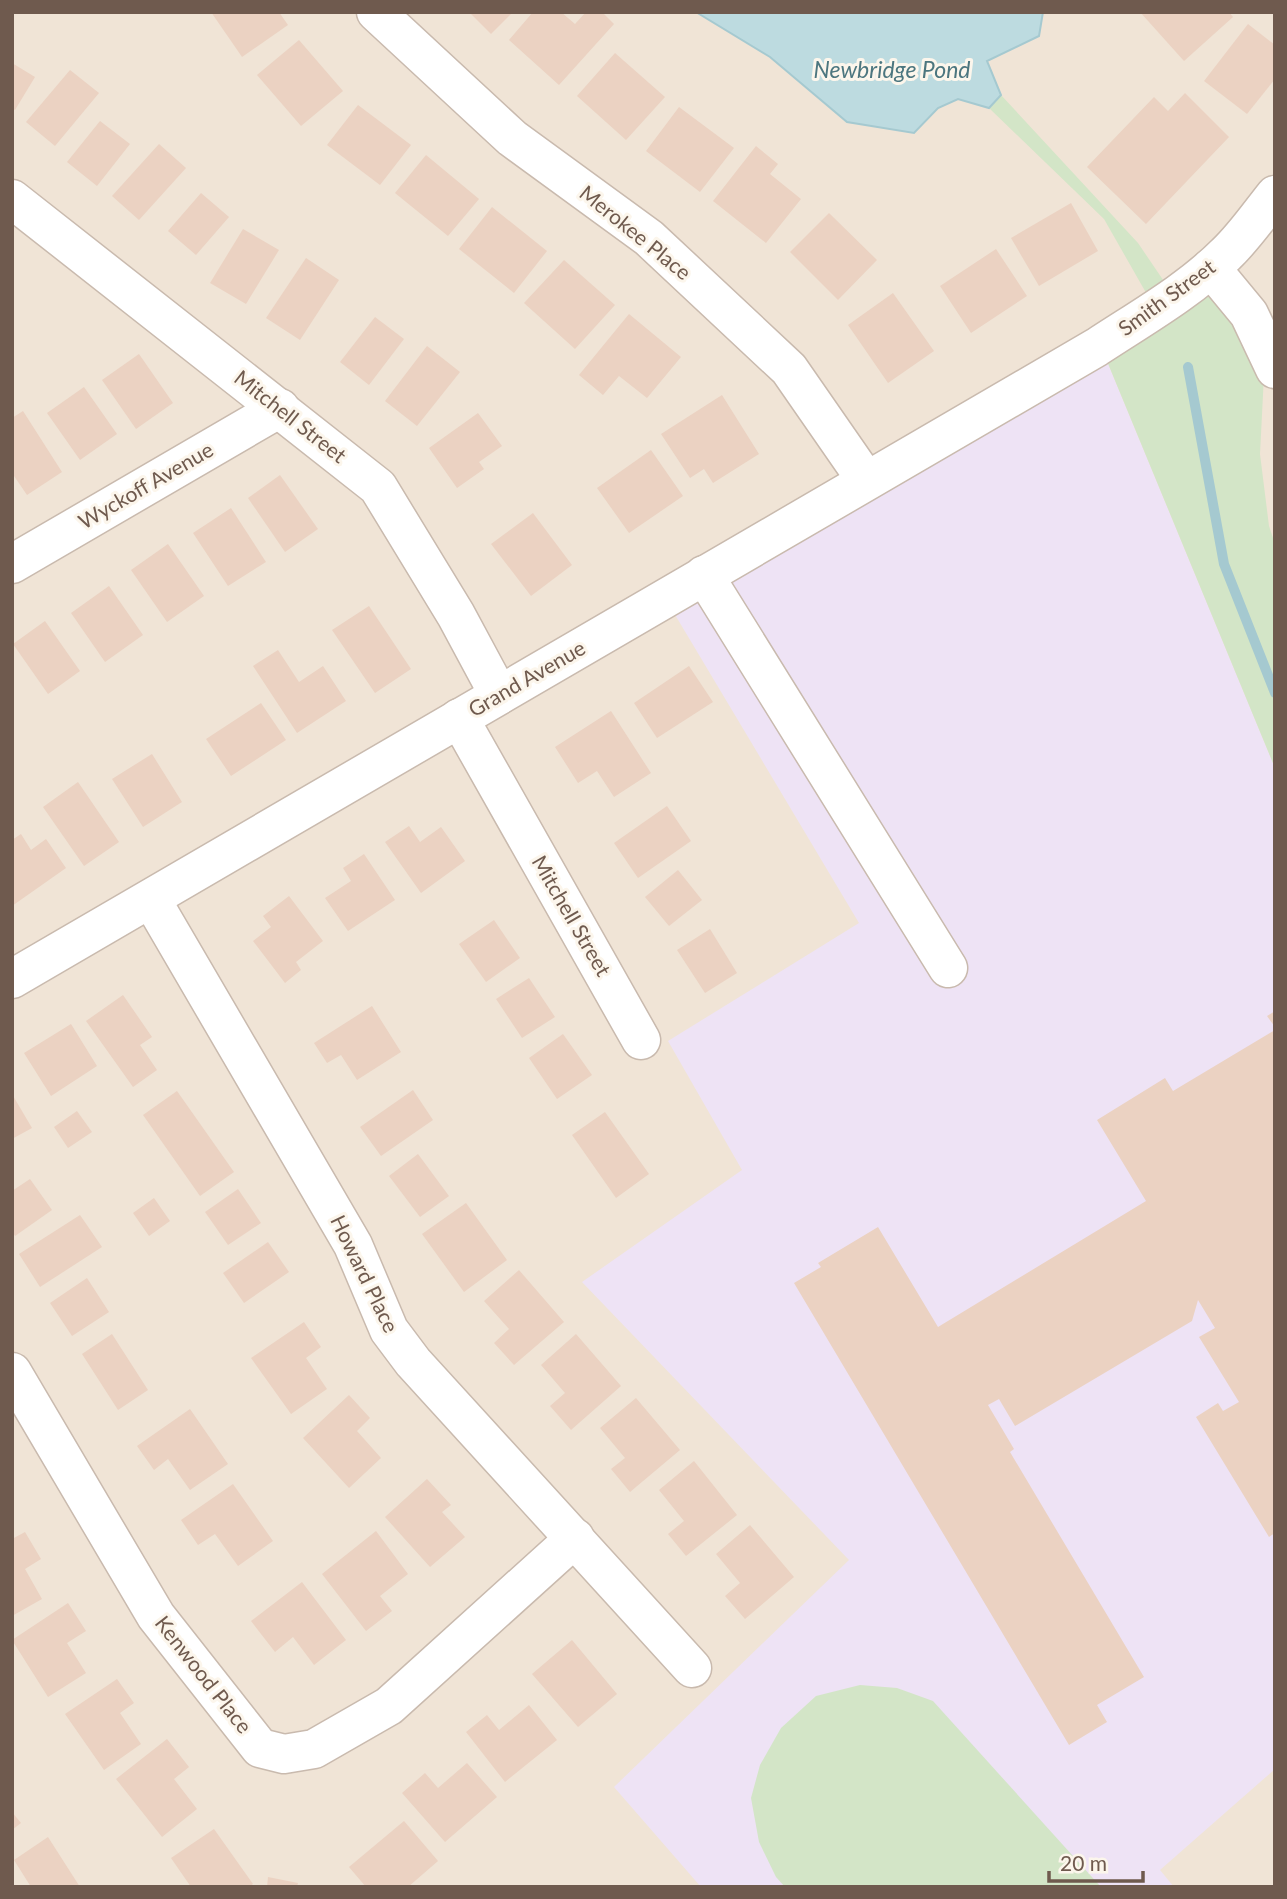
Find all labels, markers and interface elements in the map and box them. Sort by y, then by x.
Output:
water label: Newbridge Pond [814,55,971,83]
street label: Merokee Place [575,179,697,284]
street label: Smith Street [1113,253,1220,340]
street label: Mitchell Street [230,364,352,468]
street label: Wyckoff Avenue [73,436,217,533]
street label: Grand Avenue [463,634,589,721]
street label: Mitchell Street [528,850,617,980]
street label: Howard Place [326,1211,405,1336]
street label: Kenwood Place [151,1610,258,1738]
scale bar [1049,1840,1144,1884]
text: 20 m [1060,1850,1107,1875]

